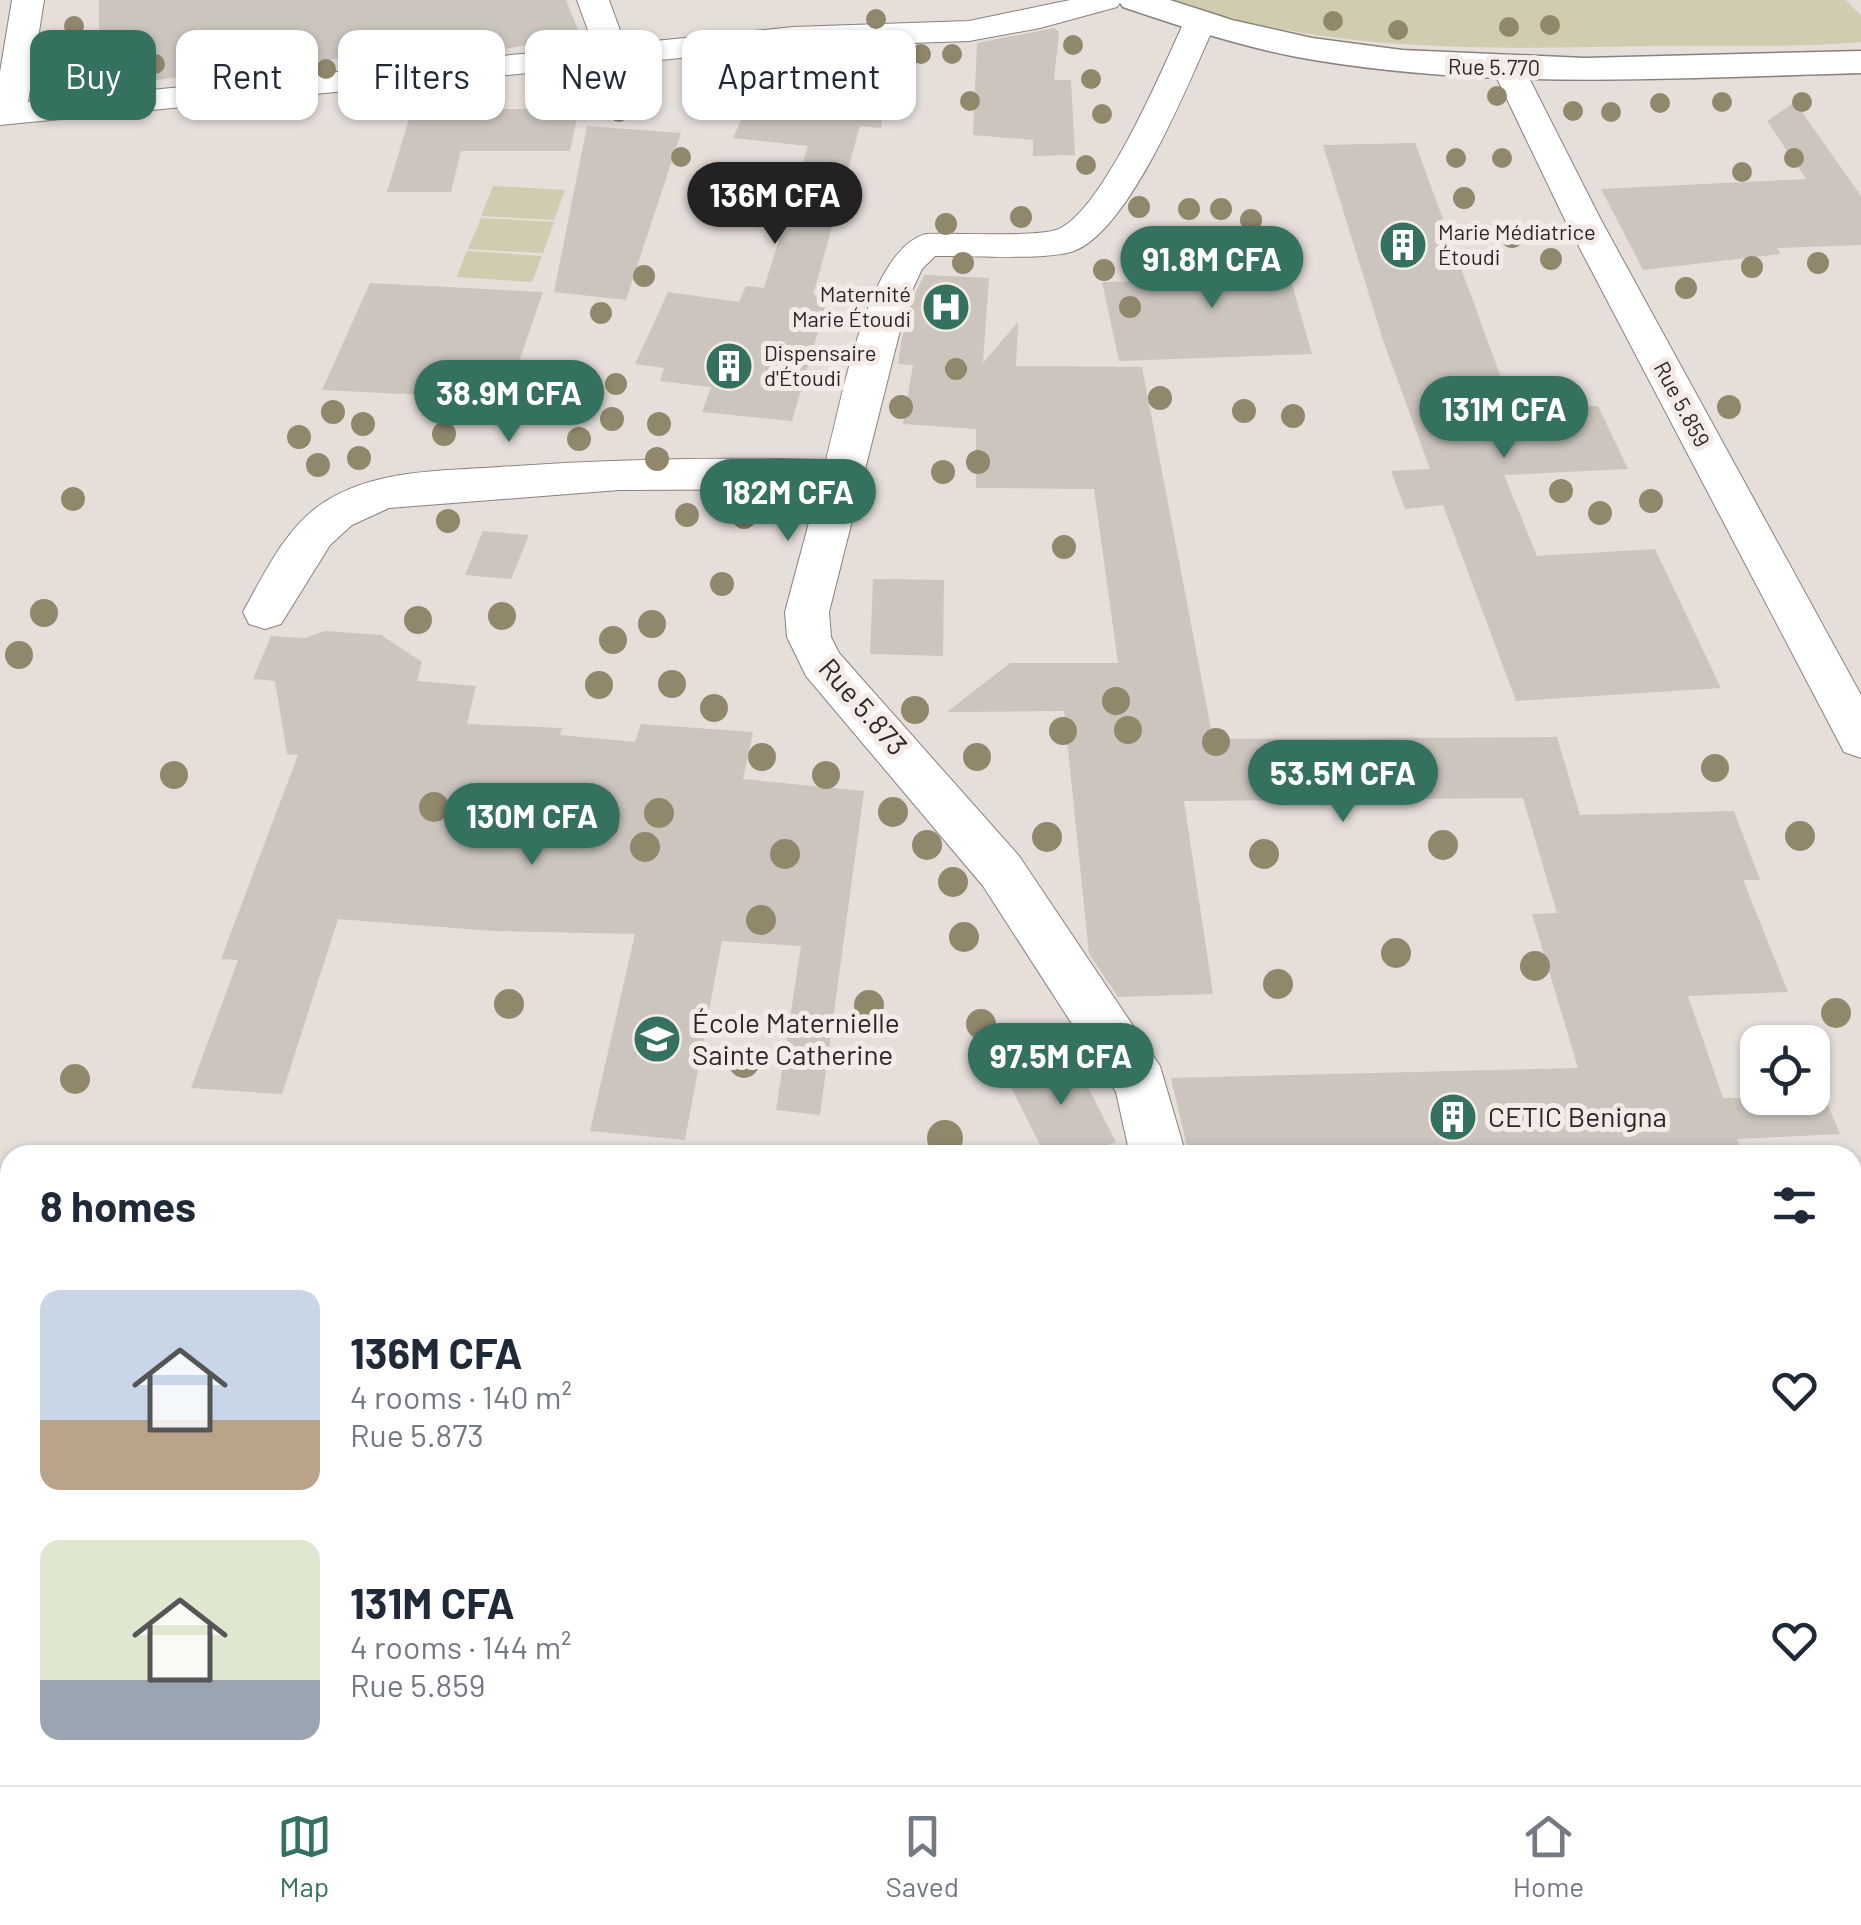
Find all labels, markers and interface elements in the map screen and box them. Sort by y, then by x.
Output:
chip: Buy [30,30,156,120]
chip: Rent [176,30,318,120]
chip: Filters [338,30,505,120]
chip: New [525,30,662,120]
chip: Apartment [682,30,916,120]
street label: Rue 5.770 [1448,52,1540,80]
pin: 136M CFA [672,162,878,247]
text: 136M CFA [709,175,841,213]
place label: Marie Médiatrice Étoudi [1438,218,1596,269]
building icon: Marie Médiatrice Étoudi [1377,219,1429,271]
pin: 91.8M CFA [1098,226,1326,311]
text: 91.8M CFA [1142,239,1282,277]
place label: Maternité Marie Étoudi [792,280,911,331]
hospital icon: Maternité Marie Étoudi [920,281,972,333]
place label: Dispensaire d'Étoudi [764,339,876,390]
building icon: Dispensaire d'Étoudi [703,340,755,392]
street label: Rue 5.859 [1650,356,1716,451]
pin: 38.9M CFA [395,360,623,445]
text: 38.9M CFA [436,373,582,411]
pin: 131M CFA [1401,376,1607,461]
text: 131M CFA [1441,389,1567,427]
pin: 182M CFA [685,459,891,544]
text: 182M CFA [722,472,854,510]
street label: Rue 5.873 [813,651,915,762]
pin: 53.5M CFA [1229,740,1457,825]
text: 53.5M CFA [1270,753,1416,791]
pin: 130M CFA [429,783,635,868]
text: 130M CFA [466,796,598,834]
place label: École Maternielle Sainte Catherine [692,1005,900,1071]
school or university icon: École Maternielle Sainte Catherine [631,1013,683,1065]
pin: 97.5M CFA [947,1023,1175,1108]
map controls [1740,1025,1830,1115]
button: locate [1740,1025,1830,1115]
text: 97.5M CFA [990,1036,1132,1074]
building icon: CETIC Benigna [1427,1091,1479,1143]
place label: CETIC Benigna [1488,1099,1667,1133]
icon: filters [1767,1178,1822,1233]
text: 8 homes [40,1180,196,1230]
text: 136M CFA [350,1327,523,1377]
icon: home [120,1330,240,1450]
icon: heart [1767,1363,1822,1418]
text: 4 rooms · 140 m² [350,1377,572,1415]
text: Rue 5.873 [350,1415,484,1453]
text: 131M CFA [350,1577,515,1627]
icon: home [120,1580,240,1700]
icon: heart [1767,1613,1822,1668]
text: 4 rooms · 144 m² [350,1627,572,1665]
text: Rue 5.859 [350,1665,485,1703]
tab: Map [277,1809,332,1903]
tab: Saved [886,1809,959,1903]
tab: Home [1513,1809,1584,1903]

